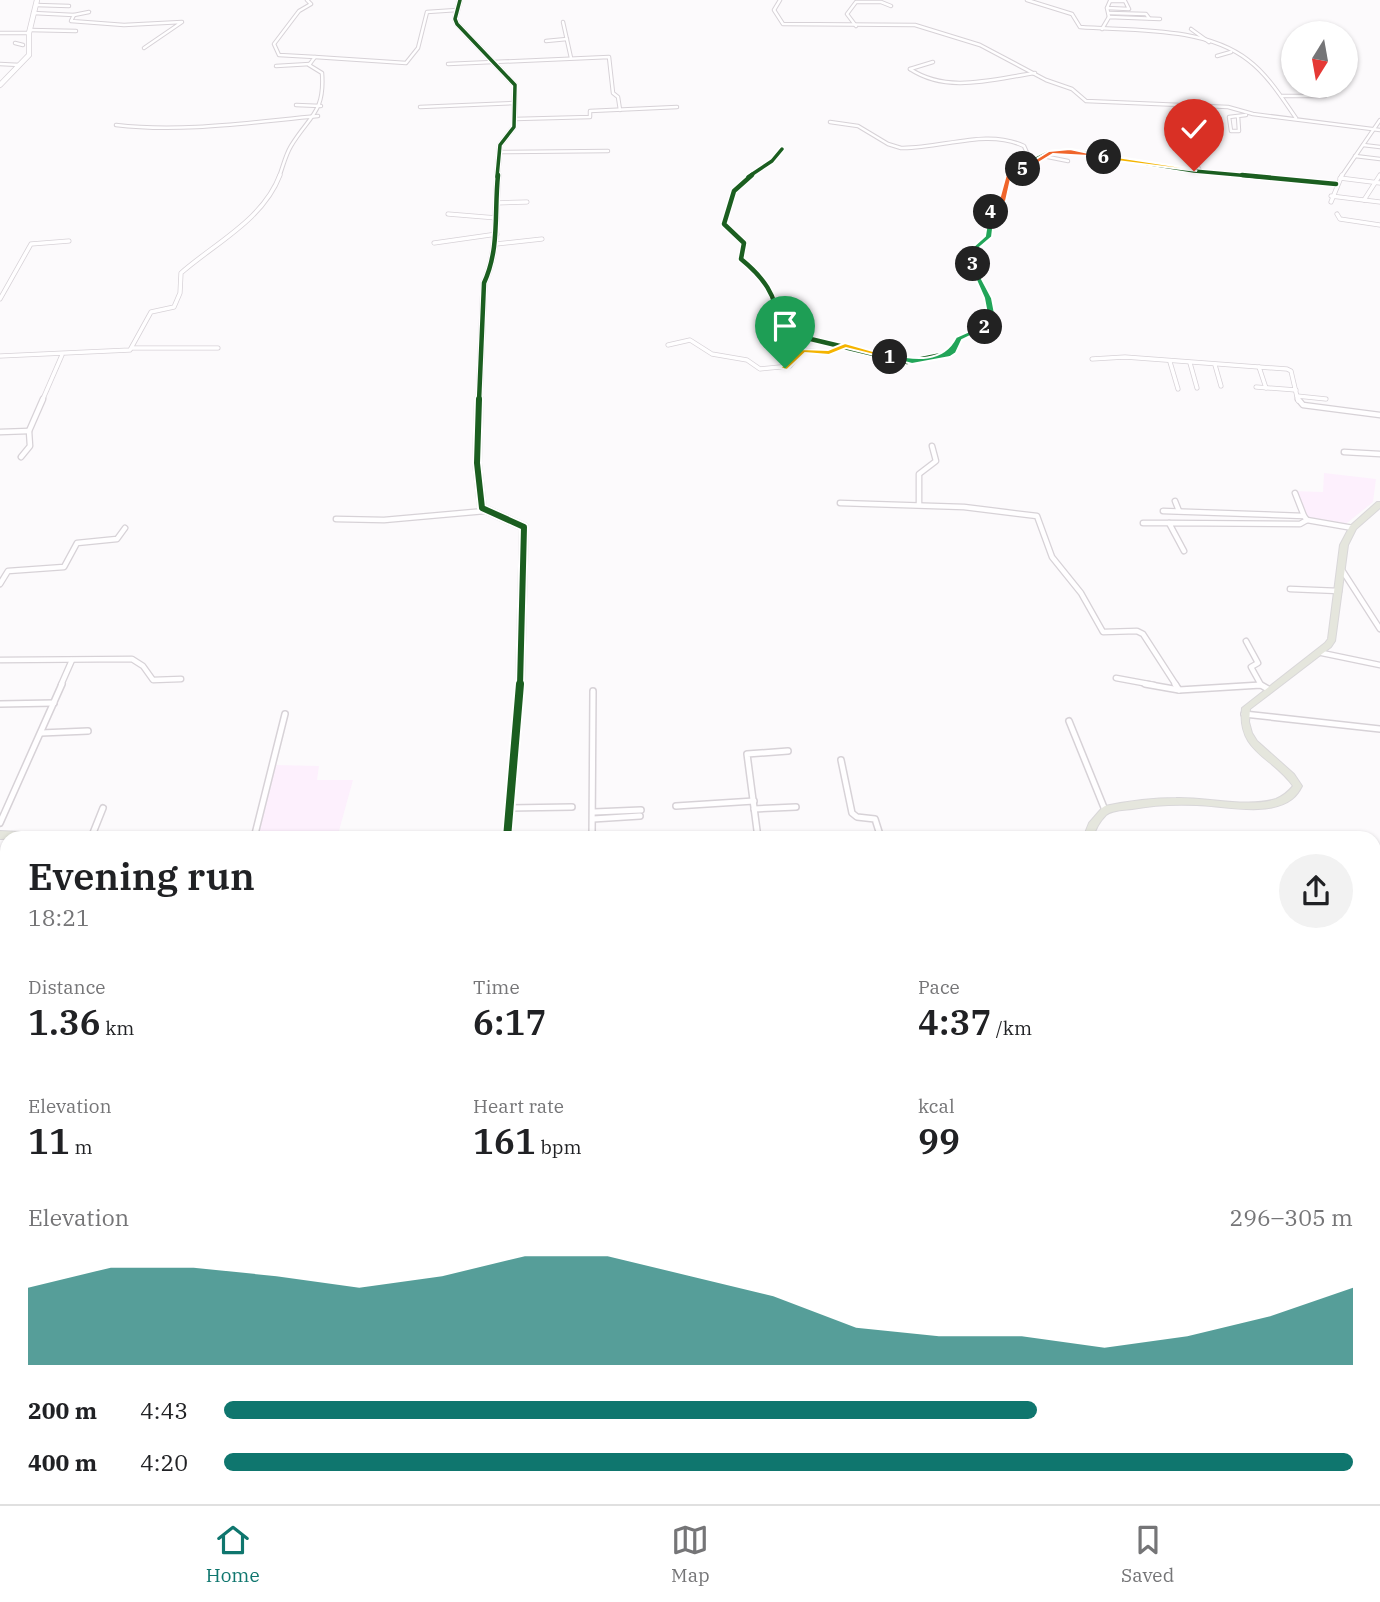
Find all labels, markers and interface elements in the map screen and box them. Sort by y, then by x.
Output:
north arrow [1281,21,1358,98]
map controls [1281,21,1358,98]
pin [1164,99,1224,171]
icon: check [1175,110,1213,148]
pin: 6 [1086,140,1122,174]
text: 6 [1098,144,1109,168]
pin: 5 [1006,152,1040,186]
text: 5 [1017,156,1028,180]
pin: 4 [974,194,1009,230]
text: 4 [985,199,996,223]
pin: 3 [956,246,990,282]
text: 3 [967,251,978,275]
pin [755,296,815,368]
icon: arrive [766,307,804,345]
pin: 2 [968,310,1002,344]
text: 2 [979,314,990,338]
pin: 1 [872,340,908,374]
text: 1 [884,344,895,368]
text: Evening run [28,851,255,900]
button: share [1279,854,1353,928]
text: 18:21 [28,902,90,932]
text: Distance [28,975,106,999]
text: Time [473,975,520,999]
text: Pace [918,975,960,999]
text: 1.36 [28,999,101,1045]
text: 6:17 [473,999,546,1045]
text: 4:37 [918,999,991,1045]
text: km [101,1016,134,1040]
text: /km [991,1016,1032,1040]
text: Elevation [28,1094,112,1118]
text: Heart rate [473,1094,564,1118]
text: kcal [918,1094,955,1118]
text: 11 [28,1118,70,1164]
text: 161 [473,1118,536,1164]
text: 99 [918,1118,960,1164]
text: m [70,1135,93,1159]
text: bpm [536,1135,582,1159]
text: Elevation [28,1202,129,1232]
text: 296–305 m [1229,1202,1353,1232]
text: 200 m [28,1395,97,1425]
text: 4:43 [140,1395,188,1425]
text: 400 m [28,1447,97,1477]
text: 4:20 [140,1447,188,1477]
tab: Home [206,1521,260,1587]
tab: Map [671,1521,710,1587]
tab: Saved [1121,1521,1174,1587]

